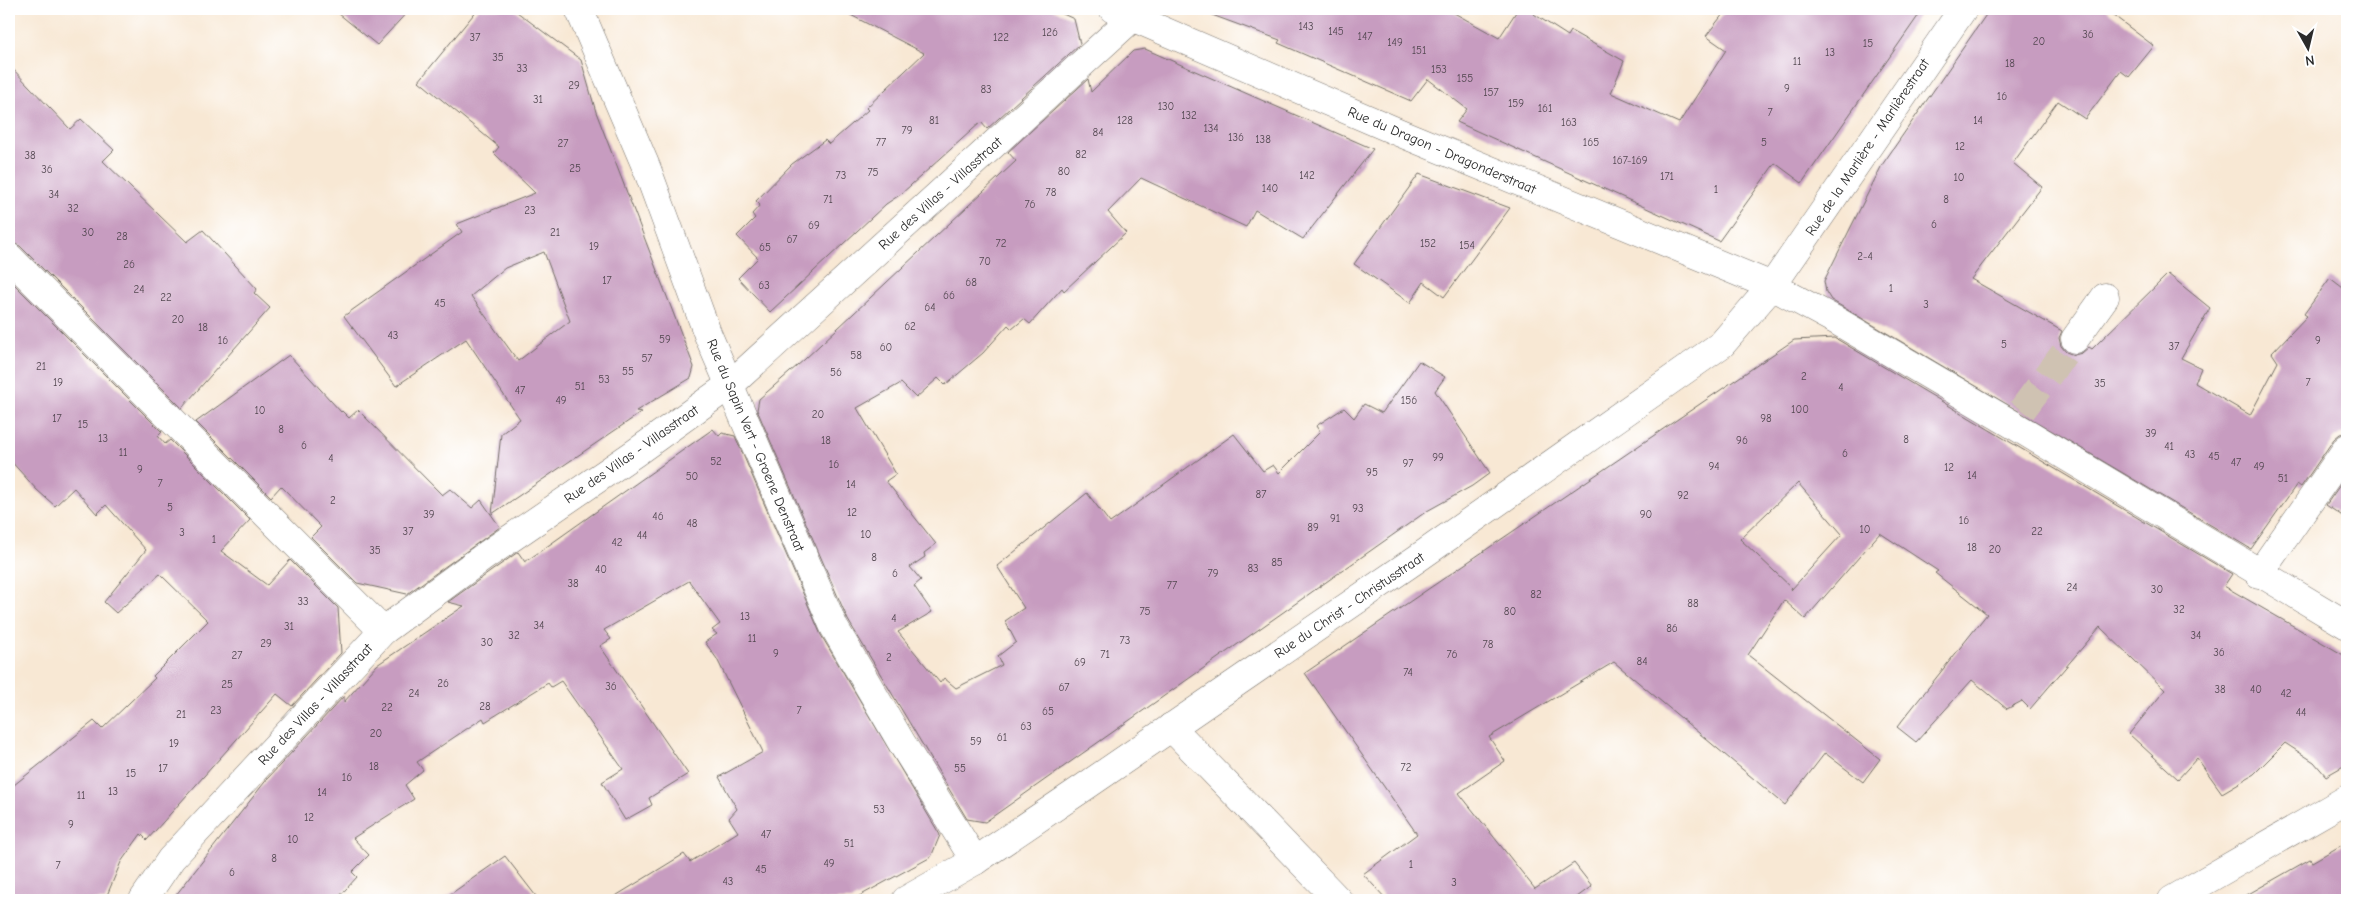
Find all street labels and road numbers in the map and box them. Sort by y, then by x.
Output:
street label: Rue de la Marlière - Marlièrestraat [1802,55,1934,239]
street label: Rue du Dragon - Dragonderstraat [1345,103,1539,198]
street label: Rue des Villas - Villasstraat [875,133,1006,253]
street label: Rue du Sapin Vert - Groene Denstraat [703,336,808,555]
street label: Rue des Villas - Villasstraat [561,401,703,507]
street label: Rue du Christ - Christusstraat [1271,548,1428,662]
street label: Rue des Villas - Villasstraat [254,639,377,769]

